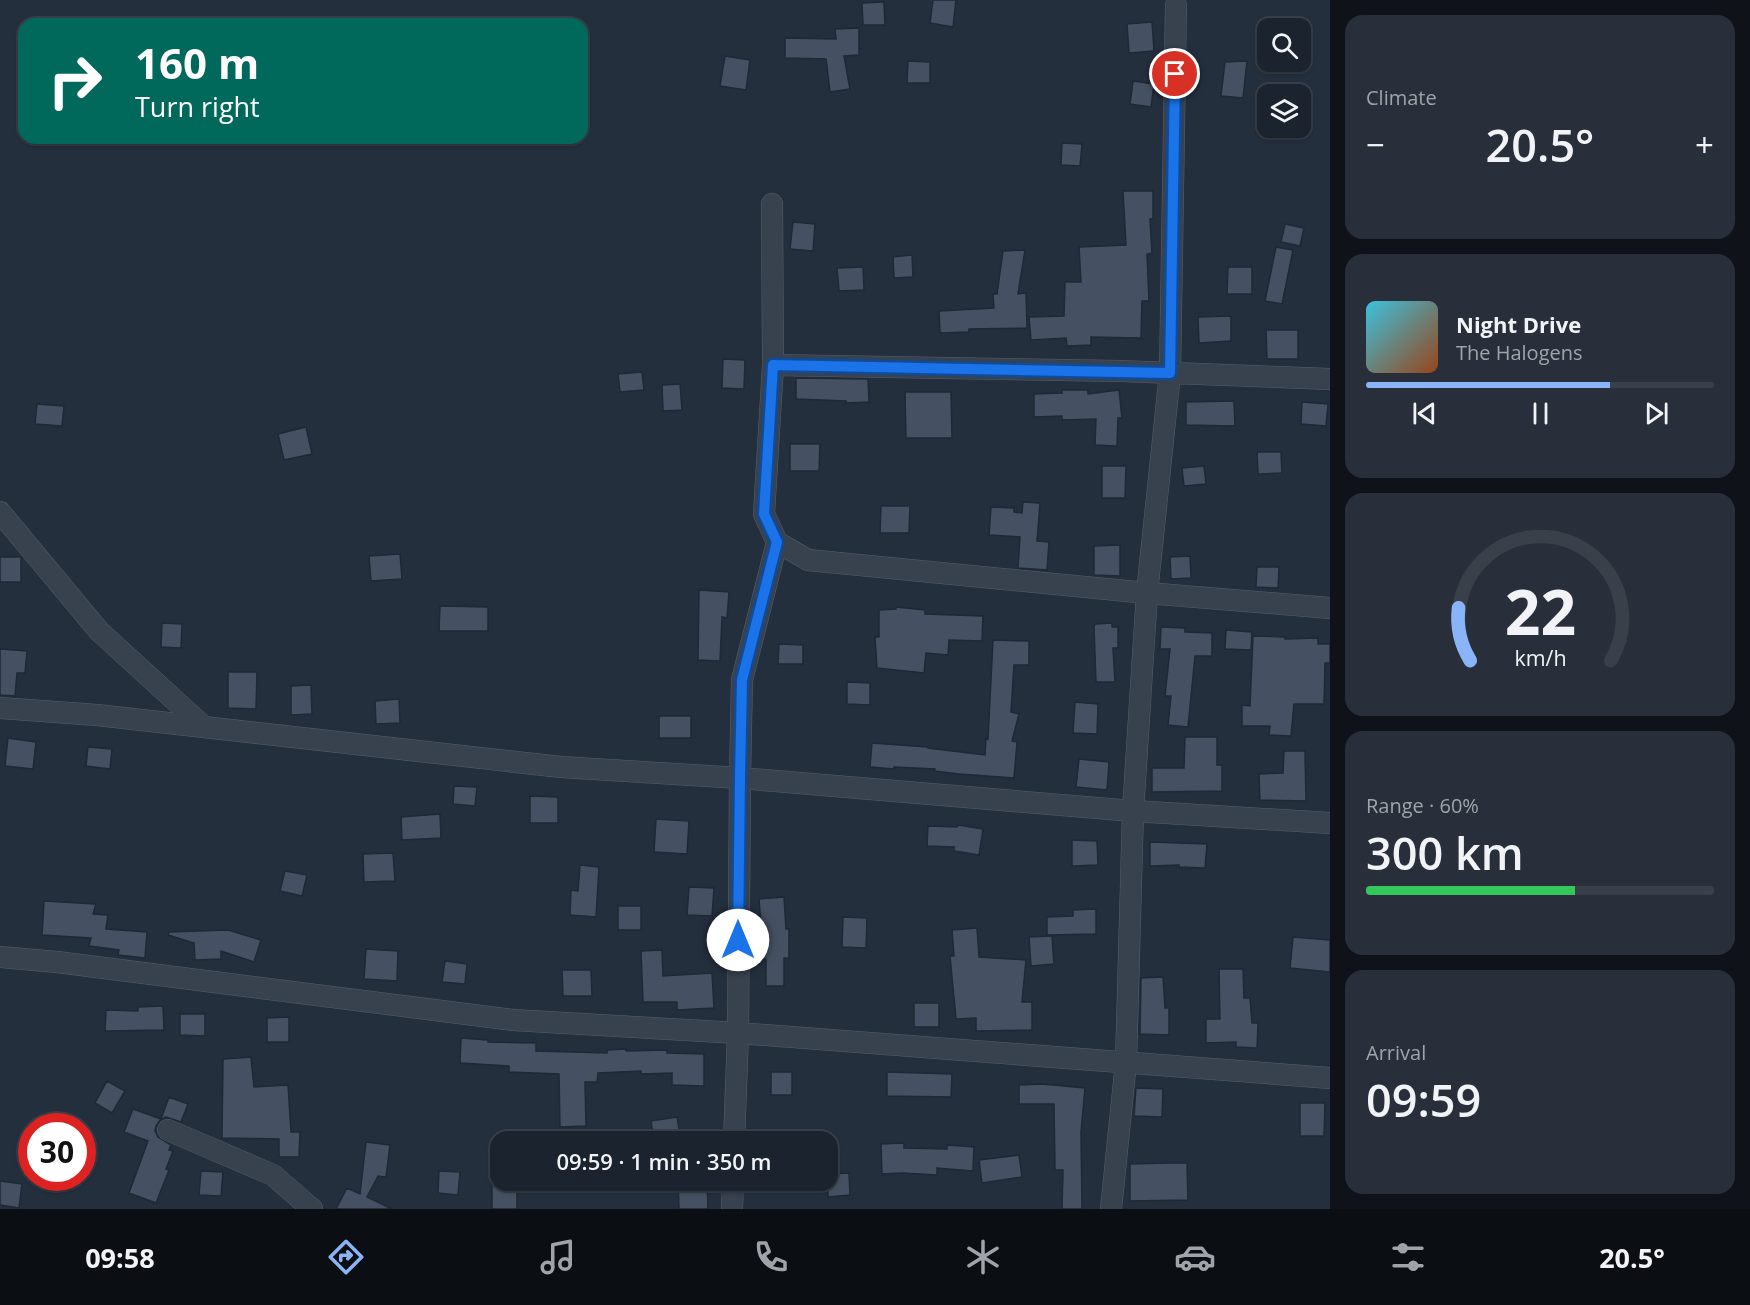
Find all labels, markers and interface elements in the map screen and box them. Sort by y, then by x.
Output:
map controls [1257,18,1311,138]
button: search [1257,18,1311,72]
text: 160 m [135,34,259,91]
icon: right [36,42,114,120]
pin [1149,48,1200,99]
icon: arrive [1158,57,1191,90]
button: layers [1257,84,1311,138]
text: Climate [1366,84,1437,111]
text: Turn right [135,88,260,125]
text: 20.5° [1486,114,1594,175]
text: − [1366,122,1385,167]
text: + [1695,122,1714,167]
text: Night Drive [1456,309,1581,339]
text: The Halogens [1456,339,1583,366]
icon: previous [1408,397,1441,430]
icon: pause [1524,397,1557,430]
icon: next [1640,397,1673,430]
text: 22 [1504,569,1576,654]
text: km/h [1514,644,1566,673]
text: Range · 60% [1366,792,1479,819]
text: 300 km [1366,822,1524,883]
position arrow [706,908,770,972]
text: Arrival [1366,1039,1426,1066]
text: 09:59 [1366,1069,1481,1130]
speed limit sign: 30 [18,1113,96,1191]
text: 09:59 · 1 min · 350 m [556,1146,772,1176]
icon: directions [325,1236,367,1278]
icon: music [537,1236,579,1278]
icon: phone [750,1236,792,1278]
icon: climate [962,1236,1004,1278]
icon: car [1174,1236,1216,1278]
icon: filters [1387,1236,1429,1278]
text: 09:58 [85,1239,155,1276]
text: 20.5° [1599,1239,1665,1276]

